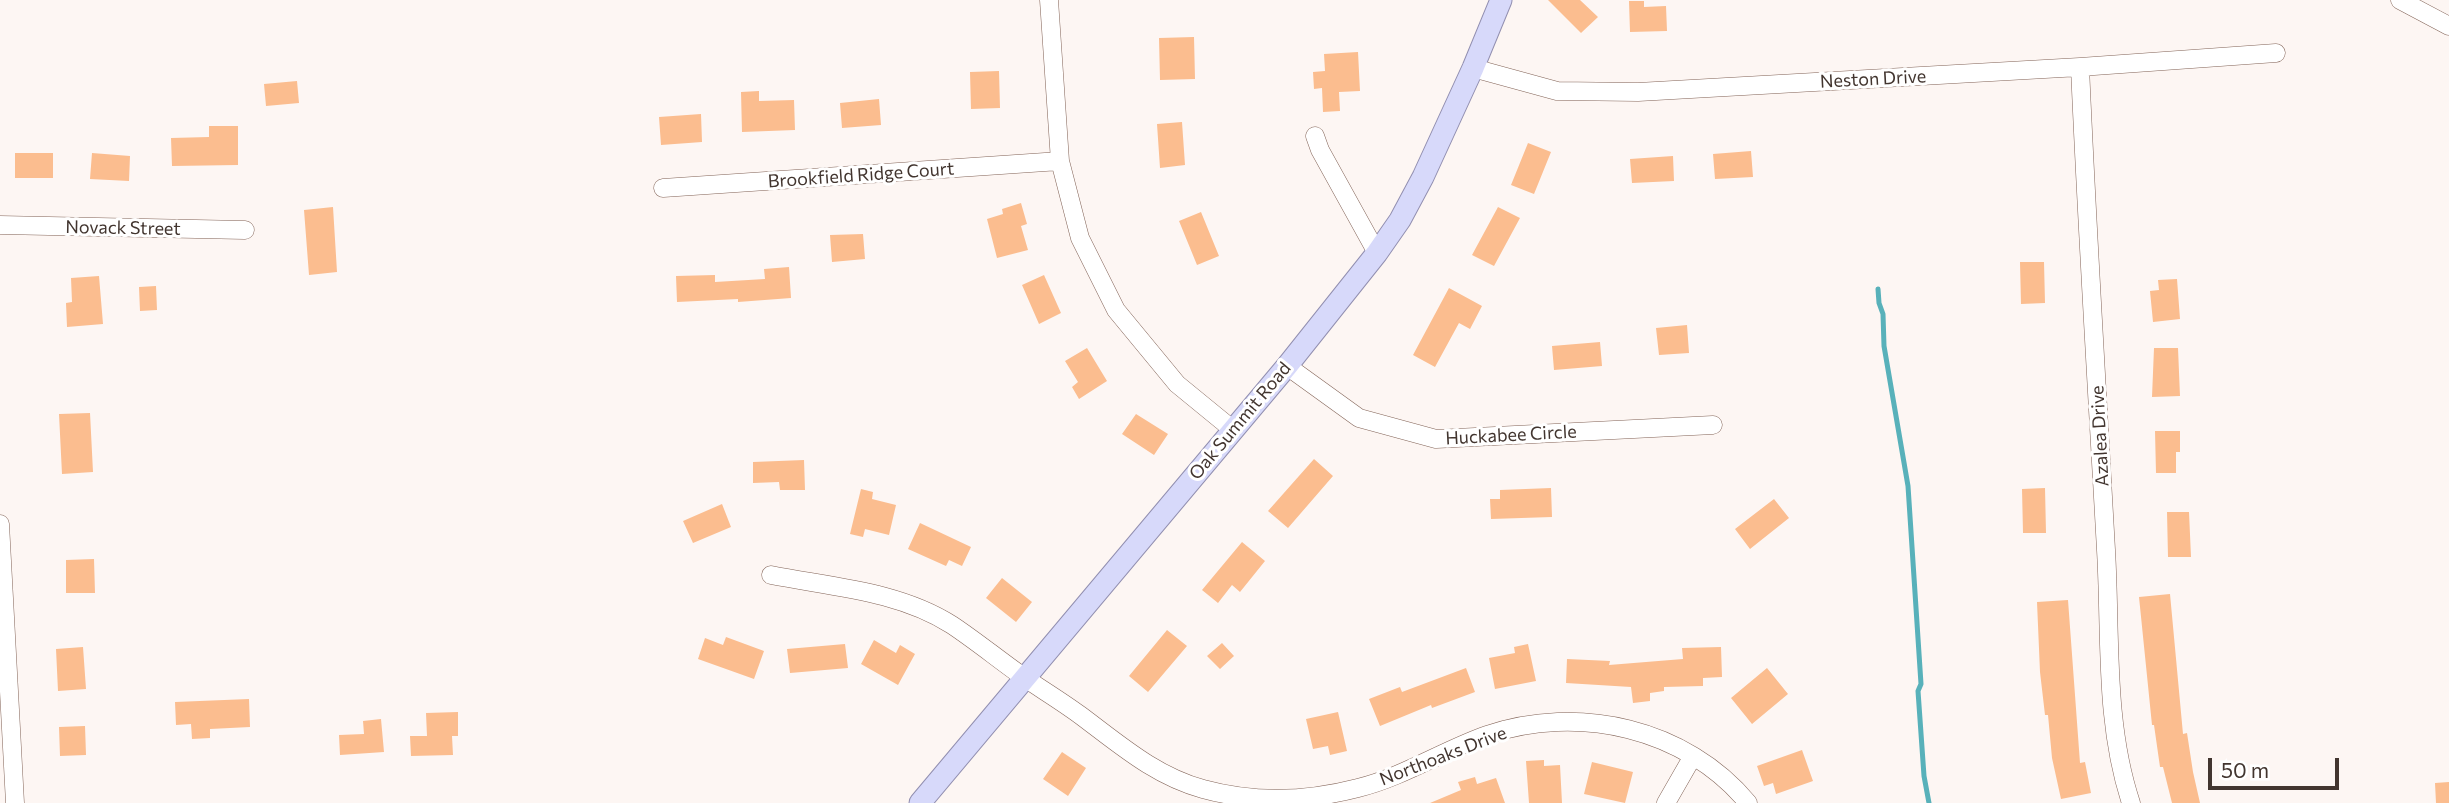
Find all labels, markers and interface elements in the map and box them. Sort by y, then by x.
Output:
street label: Neston Drive [1819,65,1927,93]
street label: Brookfield Ridge Court [767,158,955,192]
street label: Novack Street [65,216,181,240]
street label: Oak Summit Road [1185,358,1295,484]
street label: Azalea Drive [2087,385,2113,487]
street label: Huckabee Circle [1445,421,1577,449]
street label: Northoaks Drive [1376,722,1510,790]
scale bar [2211,744,2342,788]
text: 50 m [2221,757,2269,782]

